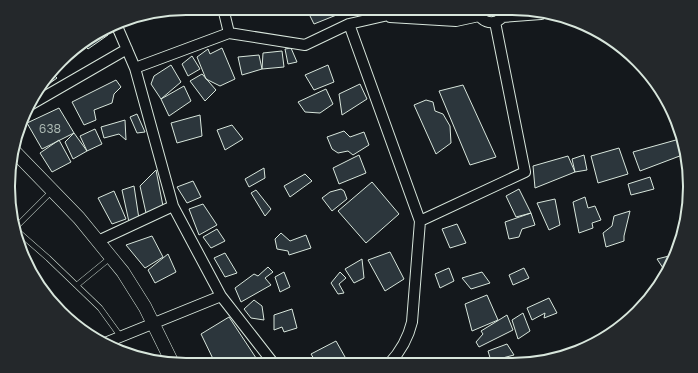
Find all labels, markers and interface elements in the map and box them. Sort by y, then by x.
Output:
house number: 638 [39,120,61,137]

